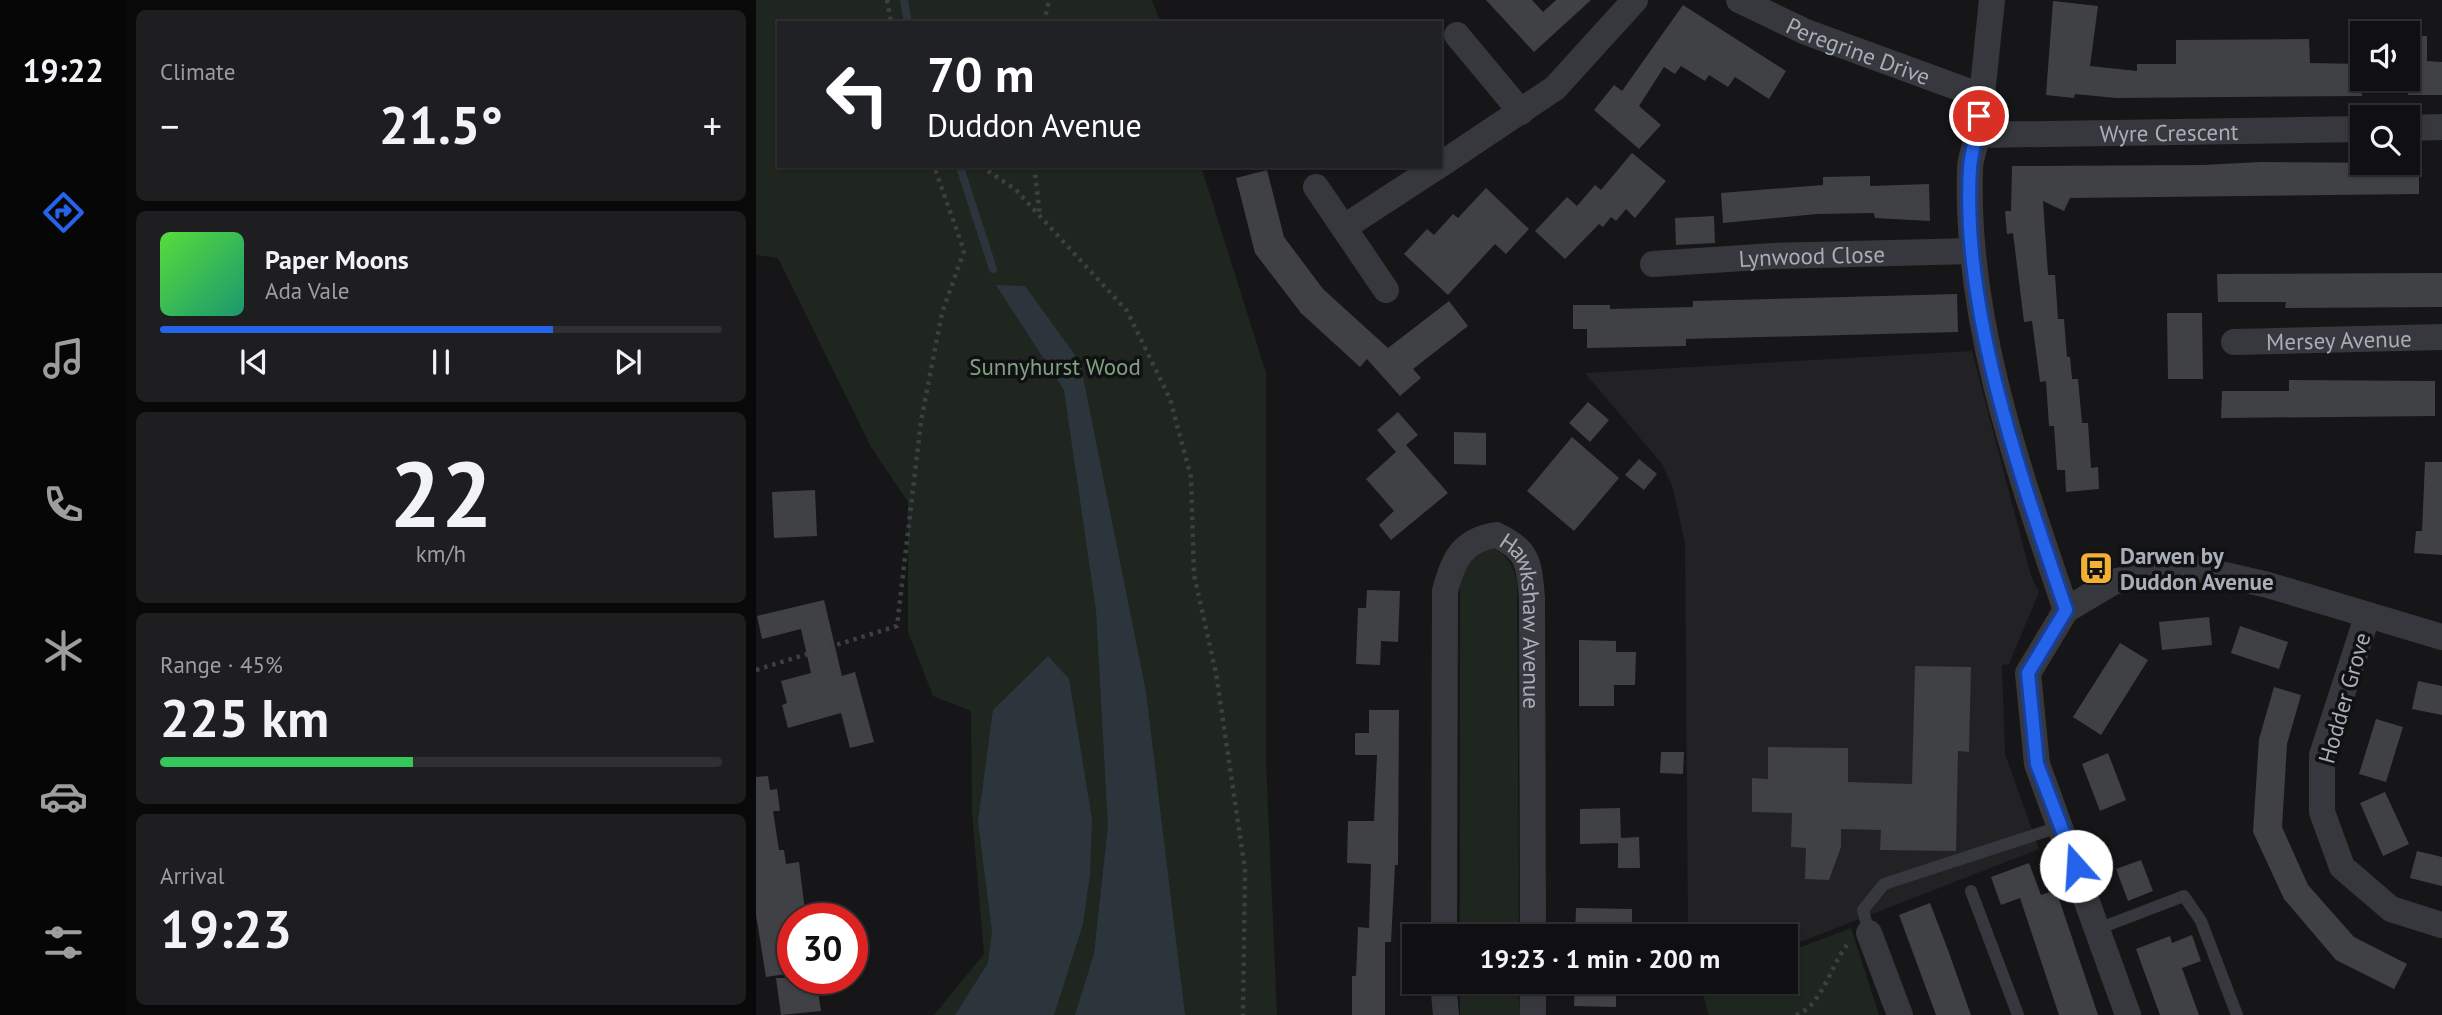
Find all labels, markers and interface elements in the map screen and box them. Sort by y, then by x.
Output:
street label: Peregrine Drive [1782,10,1934,91]
map controls [2350,21,2420,175]
button: sound [2350,21,2420,91]
text: 70 m [927,42,1034,106]
text: 19:22 [22,49,104,91]
icon: left [812,49,903,140]
text: Climate [160,57,235,86]
pin [1949,86,2009,146]
text: 21.5° [379,91,503,158]
icon: arrive [1960,97,1998,135]
text: − [160,101,179,150]
text: + [703,101,722,150]
text: Duddon Avenue [927,104,1142,146]
button: search [2350,105,2420,175]
street label: Wyre Crescent [2099,116,2239,148]
icon: directions [39,188,88,237]
street label: Lynwood Close [1738,239,1885,273]
text: Paper Moons [265,243,409,276]
text: Ada Vale [265,276,349,305]
street label: Mersey Avenue [2266,323,2412,356]
icon: music [39,334,88,383]
icon: previous [235,343,273,381]
icon: pause [422,343,460,381]
icon: next [609,343,647,381]
park label: Sunnyhurst Wood [969,352,1141,381]
text: 22 [389,434,493,552]
icon: phone [39,480,88,529]
street label: Hawkshaw Avenue [1495,526,1547,709]
text: km/h [416,539,466,568]
place label: Darwen by Duddon Avenue [2120,541,2274,596]
bus stop icon: Darwen by Duddon Avenue [2077,549,2115,587]
icon: climate [39,626,88,675]
street label: Hodder Grove [2312,629,2376,767]
text: Range · 45% [160,650,283,679]
text: 225 km [160,684,329,751]
icon: car [39,772,88,821]
position arrow [2039,829,2113,903]
text: Arrival [160,861,224,890]
text: 19:23 [160,895,292,962]
speed limit sign: 30 [777,903,868,994]
icon: filters [39,918,88,967]
text: 19:23 · 1 min · 200 m [1480,942,1720,975]

